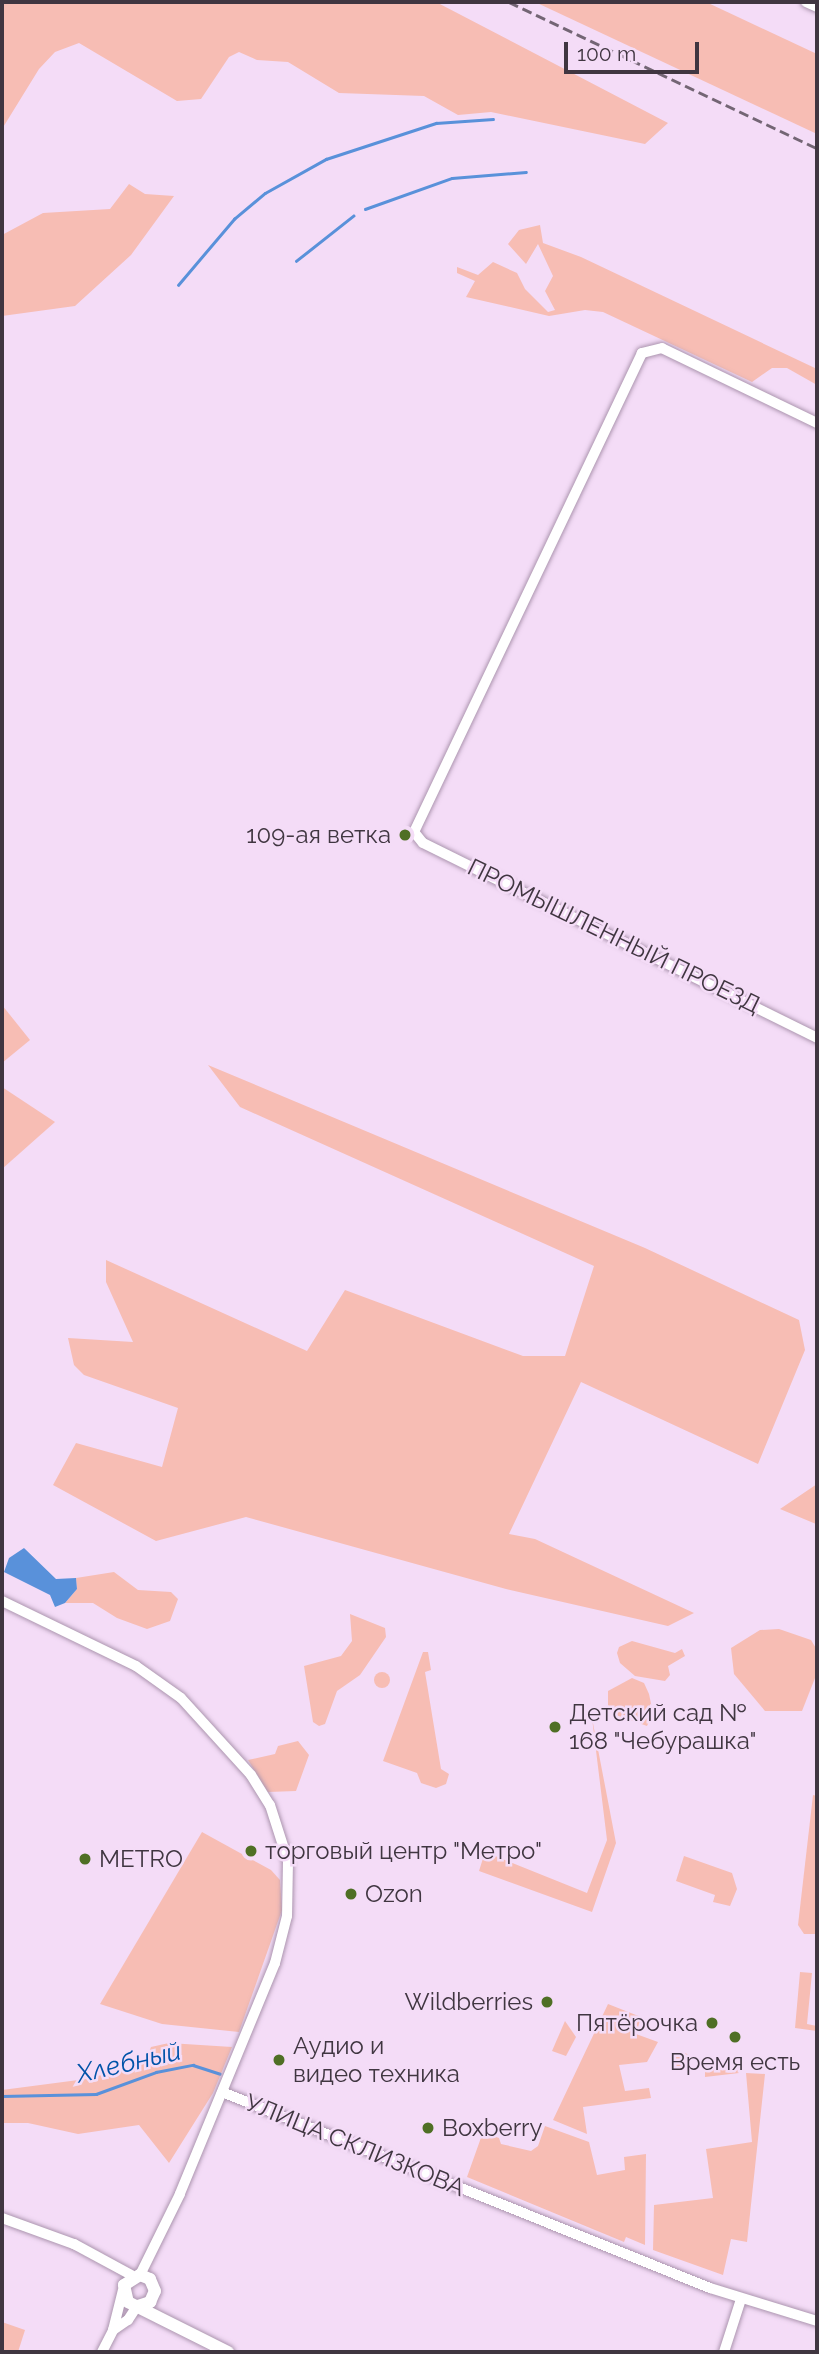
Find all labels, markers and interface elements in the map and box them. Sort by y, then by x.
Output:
scale bar [567,28,702,72]
text: 100 m [577,41,636,66]
place label: 109-ая ветка [246,821,391,849]
marker: 109-ая ветка [397,827,413,843]
street label: ПРОМЫШЛЕННЫЙ ПРОЕЗД [463,852,765,1020]
place label: Детский сад № 168 "Чебурашка" [569,1699,757,1755]
marker: Детский сад № 168 "Чебурашка" [547,1719,563,1735]
place label: торговый центр "Метро" [265,1837,542,1865]
marker: торговый центр "Метро" [243,1843,259,1859]
place label: METRO [99,1845,183,1873]
marker: METRO [77,1851,93,1867]
place label: Ozon [365,1880,423,1908]
marker: Ozon [343,1886,359,1902]
place label: Wildberries [405,1988,533,2016]
marker: Wildberries [539,1994,555,2010]
place label: Пятёрочка [576,2009,698,2037]
marker: Пятёрочка [704,2015,720,2031]
marker: Время есть [727,2029,743,2045]
place label: Аудио и видео техника [293,2032,460,2088]
water label: Хлебный [74,2036,184,2090]
place label: Время есть [670,2048,800,2076]
marker: Аудио и видео техника [271,2052,287,2068]
street label: УЛИЦА СКЛИЗКОВА [241,2088,469,2202]
place label: Boxberry [442,2114,543,2142]
marker: Boxberry [420,2120,436,2136]

